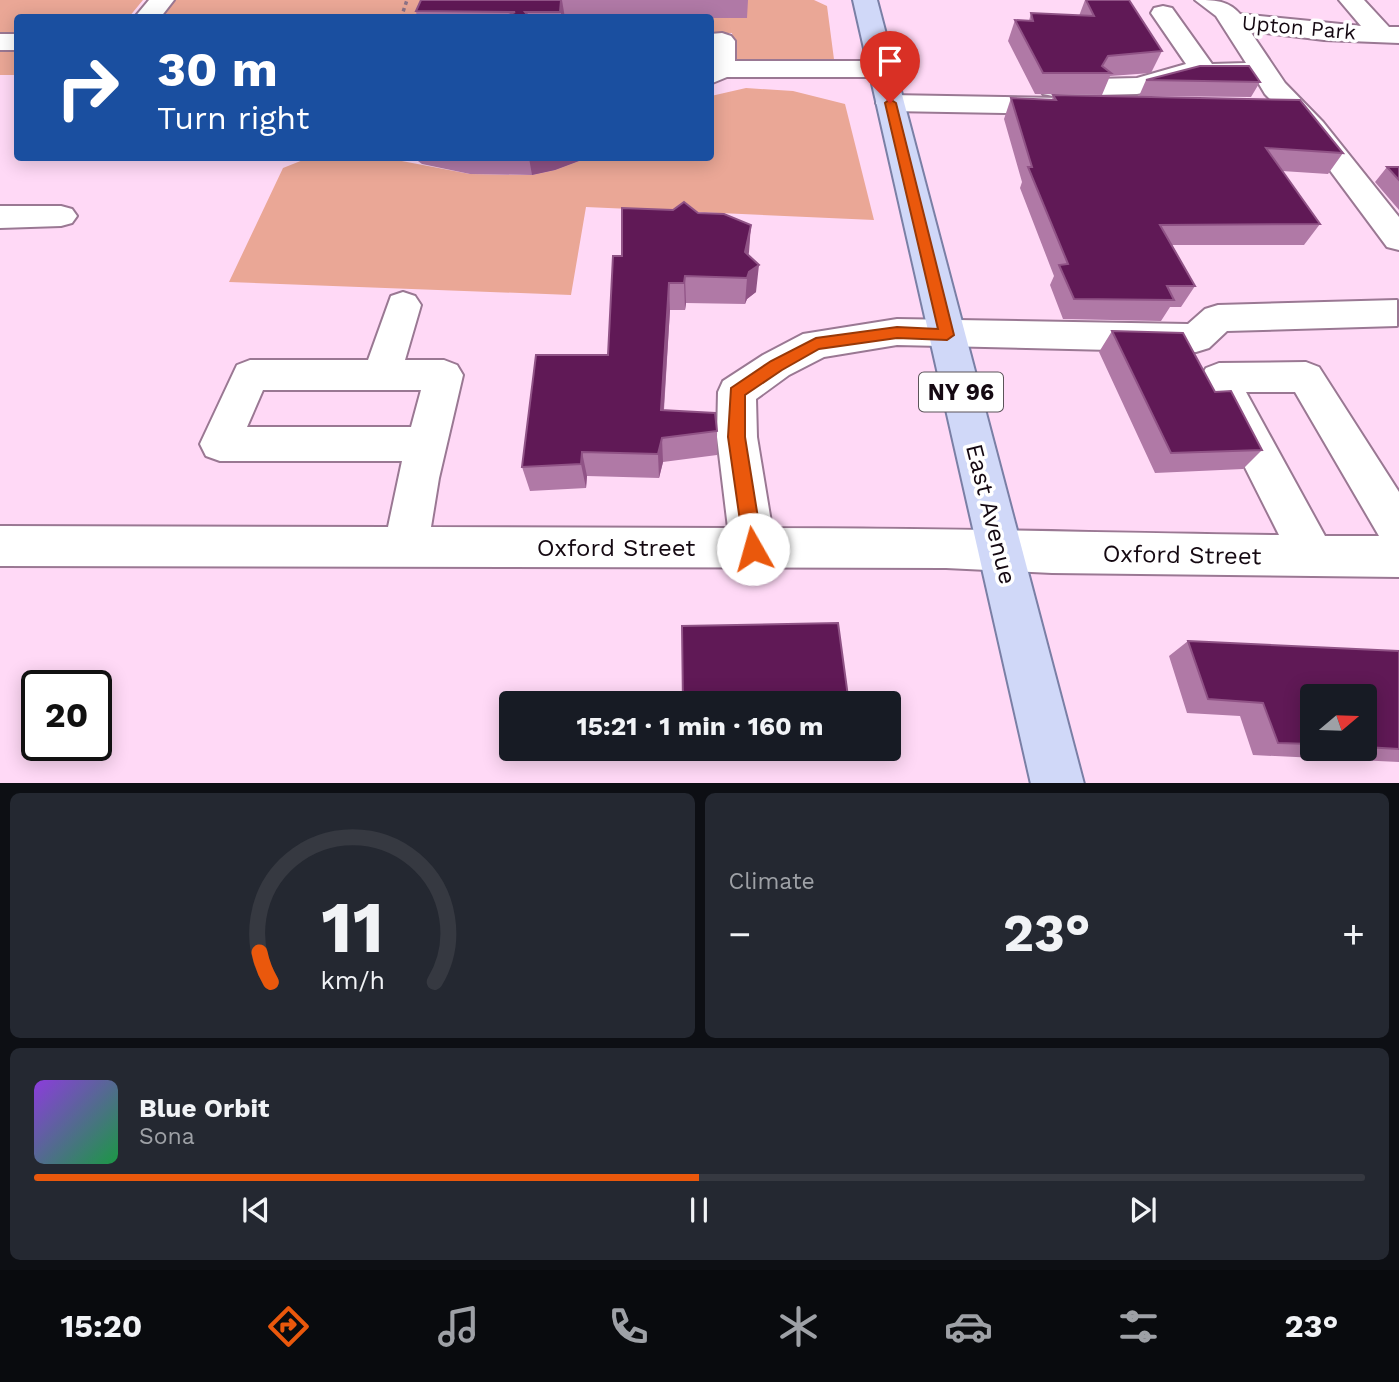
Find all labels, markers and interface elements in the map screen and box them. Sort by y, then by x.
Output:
street label: Upton Park [1241,10,1357,44]
pin [860,31,920,103]
text: 30 m [157,40,278,98]
icon: right [42,42,133,133]
icon: arrive [871,42,909,80]
text: Turn right [157,99,309,137]
road number: NY 96 [919,372,1003,412]
street label: East Avenue [960,441,1022,587]
position arrow [716,512,790,586]
street label: Oxford Street [537,534,695,562]
street label: Oxford Street [1102,540,1262,570]
speed limit sign: 20 [21,670,112,761]
north arrow [1300,684,1377,761]
map controls [1300,684,1377,761]
text: 15:21 · 1 min · 160 m [576,711,824,741]
text: Climate [729,868,815,895]
text: 11 [321,884,384,970]
text: 23° [1003,903,1091,964]
text: − [729,912,751,956]
text: + [1342,912,1365,956]
text: km/h [320,965,384,994]
text: Blue Orbit [139,1093,269,1123]
text: Sona [139,1123,195,1150]
icon: previous [237,1191,275,1229]
icon: pause [680,1191,718,1229]
icon: next [1124,1191,1162,1229]
icon: directions [264,1302,313,1351]
icon: music [434,1302,483,1351]
icon: phone [604,1302,653,1351]
icon: climate [774,1302,823,1351]
icon: car [944,1302,993,1351]
icon: filters [1114,1302,1163,1351]
text: 15:20 [61,1307,142,1345]
text: 23° [1284,1307,1338,1345]

